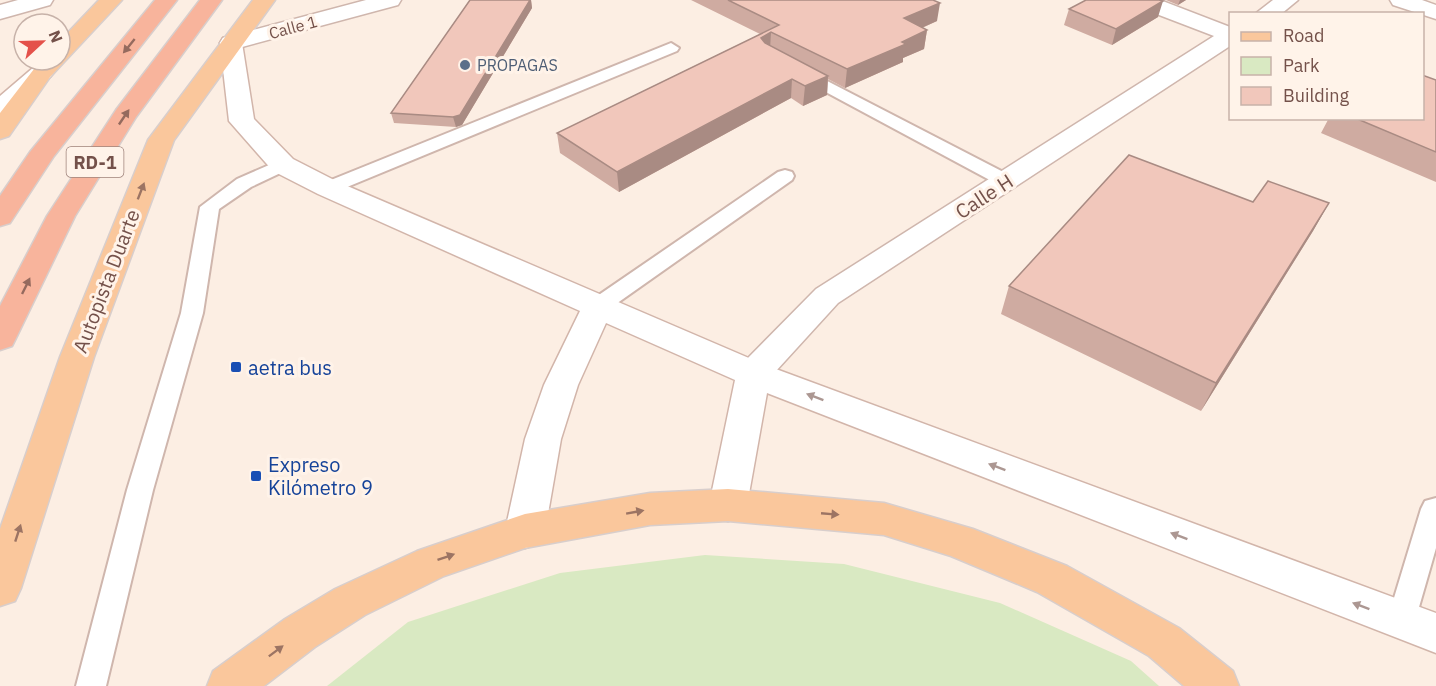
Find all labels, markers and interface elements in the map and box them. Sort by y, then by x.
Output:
street label: Calle 1 [267,11,319,43]
north arrow [12,12,72,72]
legend [1229,12,1424,120]
text: Road [1283,24,1324,47]
text: N [44,27,67,46]
one-way arrow [124,38,136,53]
text: Park [1283,54,1320,77]
place label: PROPAGAS [477,55,558,75]
marker: PROPAGAS [458,58,472,72]
text: Building [1283,84,1350,107]
one-way arrow [118,110,130,126]
road number: RD-1 [66,147,124,177]
street label: Calle H [950,167,1018,225]
one-way arrow [137,182,146,200]
street label: Autopista Duarte [66,205,146,357]
one-way arrow [21,277,31,294]
place label: aetra bus [248,354,332,381]
marker: aetra bus [229,360,243,374]
one-way arrow [805,392,823,402]
place label: Expreso Kilómetro 9 [268,451,373,501]
one-way arrow [988,461,1006,471]
marker: Expreso Kilómetro 9 [249,469,263,483]
one-way arrow [626,507,645,516]
one-way arrow [820,509,839,519]
one-way arrow [14,524,24,542]
one-way arrow [1170,531,1188,540]
one-way arrow [437,552,455,562]
one-way arrow [1352,600,1370,610]
one-way arrow [268,645,284,657]

